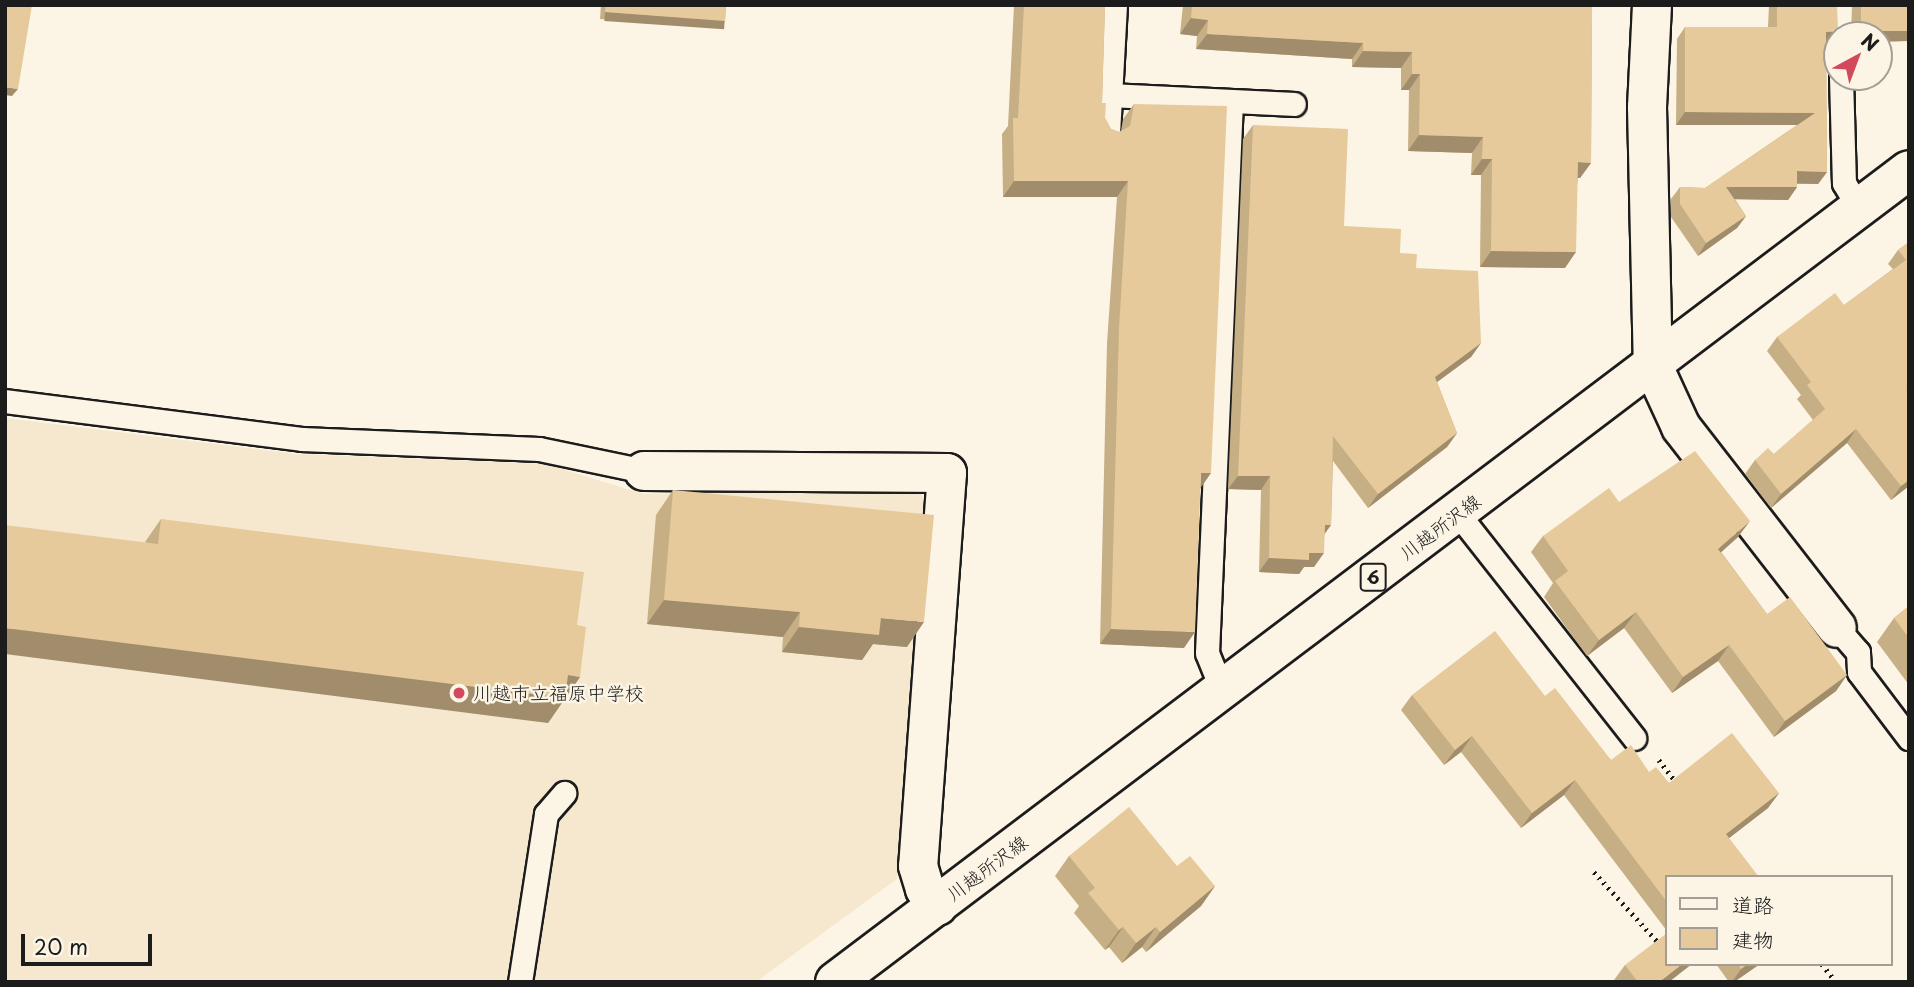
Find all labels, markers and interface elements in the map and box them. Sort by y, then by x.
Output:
north arrow [1823,21,1893,91]
text: N [1856,26,1885,57]
street label: 川越所沢線 [1395,489,1485,565]
road number: 6 [1359,562,1387,592]
place label: 川越市立福原中学校 [473,682,644,704]
marker: 川越市立福原中学校 [451,685,467,701]
street label: 川越所沢線 [942,830,1032,906]
legend [1666,875,1893,966]
text: 道路 [1732,888,1774,920]
scale bar [24,920,156,964]
text: 建物 [1732,923,1774,955]
text: 20 m [34,930,88,962]

